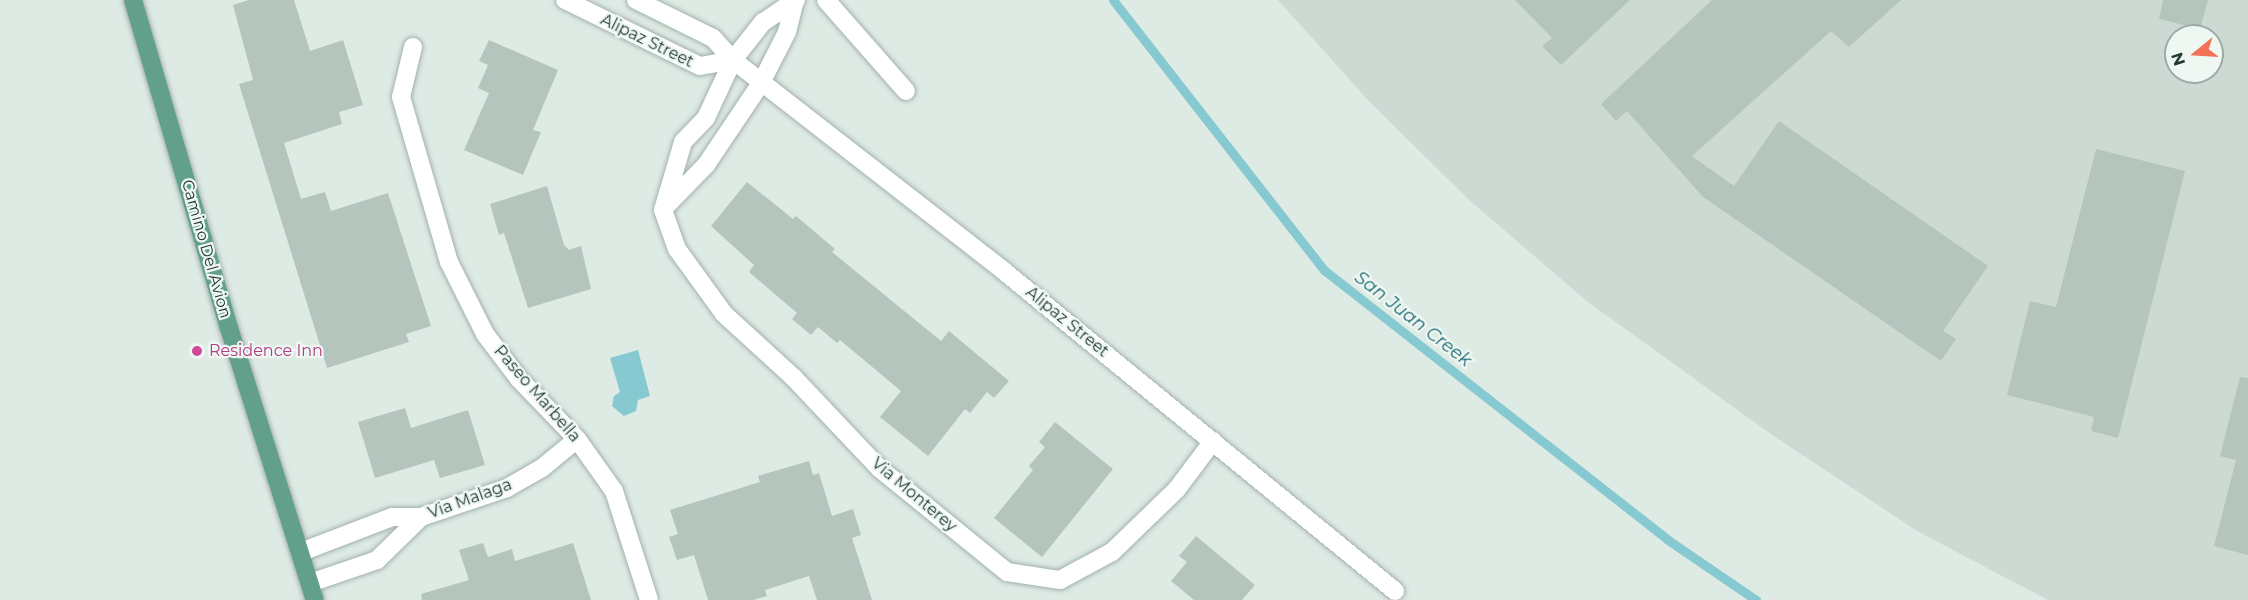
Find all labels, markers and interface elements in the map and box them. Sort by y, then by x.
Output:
street label: Alipaz Street [597,10,697,72]
north arrow [2164,24,2224,84]
text: N [2167,50,2189,68]
street label: Camino Del Avion [177,178,235,320]
water label: San Juan Creek [1350,267,1476,371]
street label: Alipaz Street [1022,283,1112,361]
place label: Residence Inn [209,341,323,361]
street label: Paseo Marbella [490,342,584,446]
marker: Residence Inn [190,344,204,358]
street label: Via Monterey [868,454,960,536]
street label: Via Malaga [426,475,514,523]

